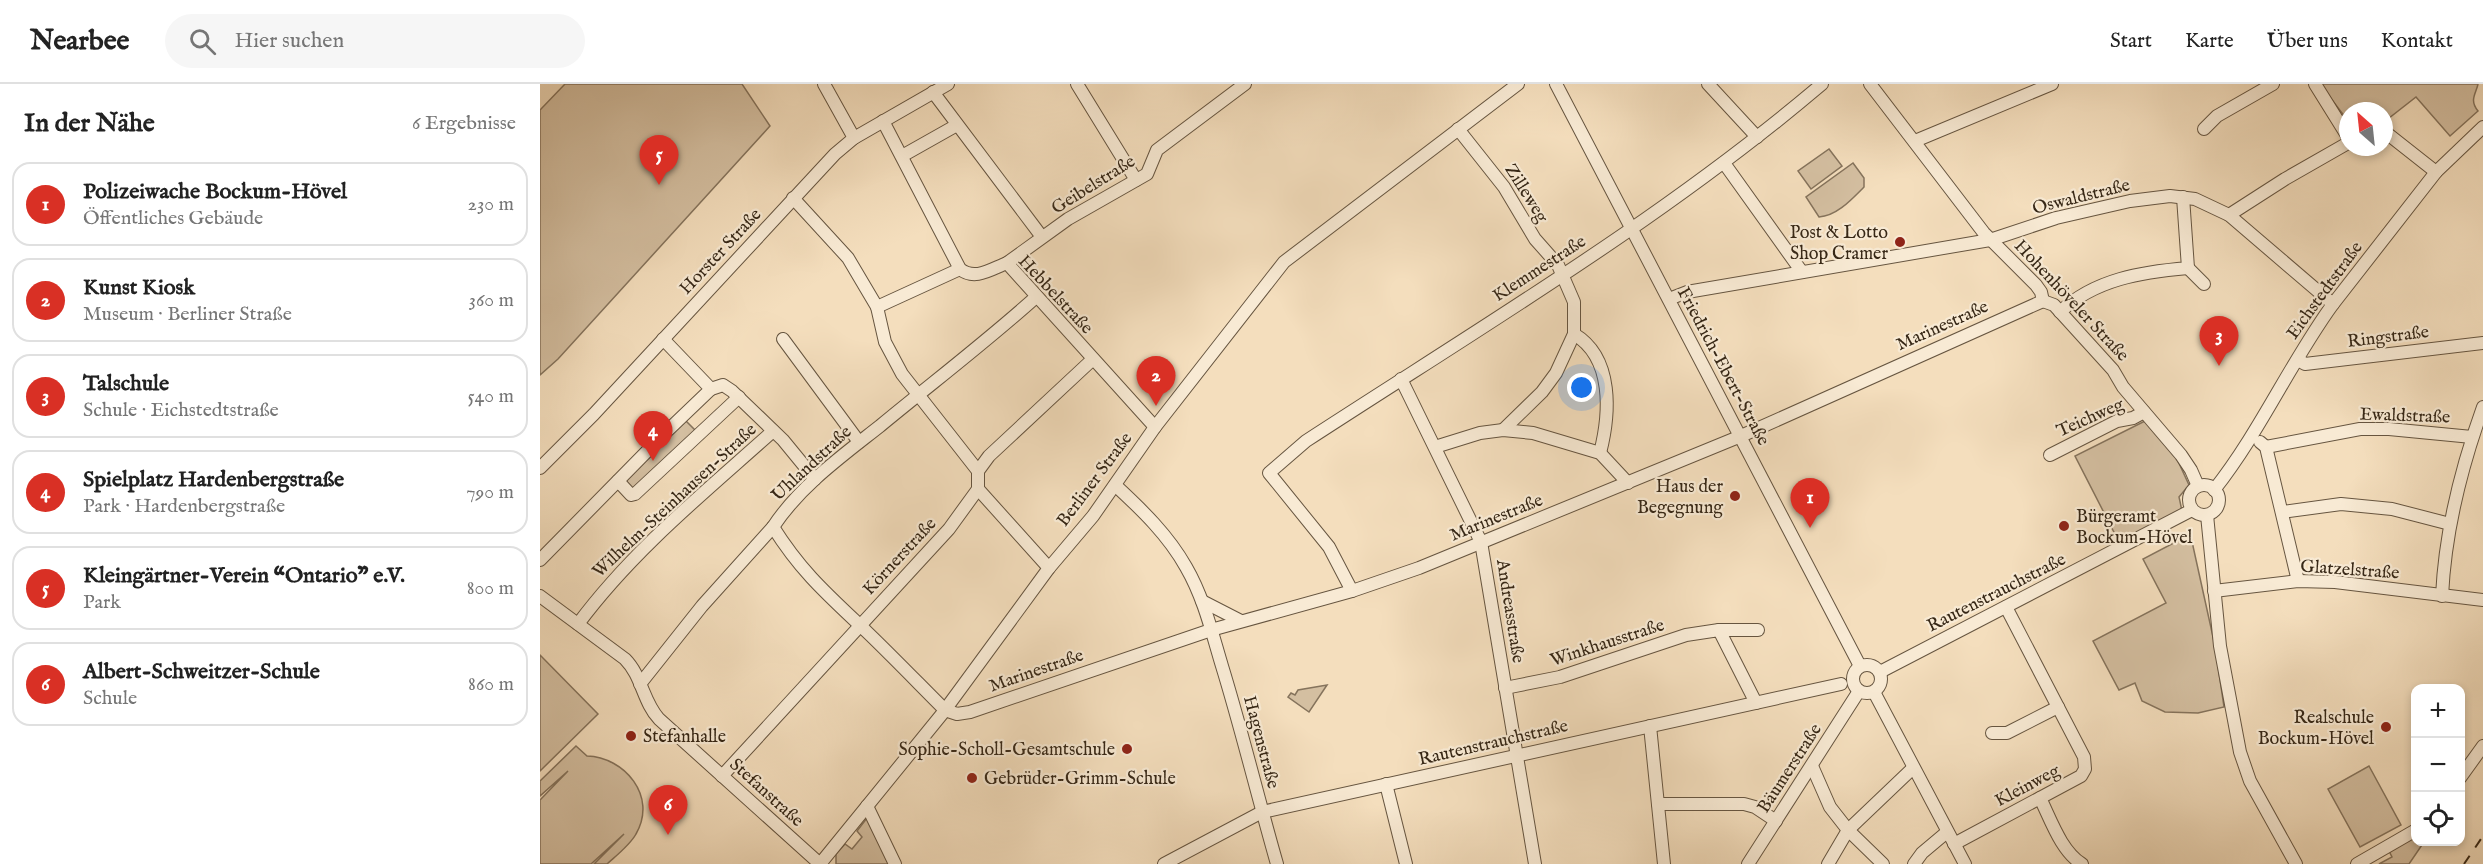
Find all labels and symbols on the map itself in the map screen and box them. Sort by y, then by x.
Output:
north arrow [2339,102,2393,156]
pin: 5 [640,135,678,185]
street label: Geibelstraße [1048,150,1140,220]
street label: Zilleweg [1499,160,1553,228]
street label: Oswaldstraße [2030,174,2133,221]
street label: Horster Straße [675,204,767,300]
place label: Post & Lotto Shop Cramer [1790,222,1888,266]
street label: Klemmestraße [1489,231,1591,308]
marker: Post & Lotto Shop Cramer [1893,235,1907,249]
street label: Hohenhöveler Straße [2008,235,2133,367]
street label: Eichstedtstraße [2282,237,2368,344]
street label: Hebbelstraße [1012,250,1098,340]
street label: Friedrich-Ebert-Straße [1671,283,1774,450]
street label: Marinestraße [1893,296,1992,357]
pin: 3 [2200,316,2238,366]
street label: Ringstraße [2346,321,2430,354]
pin: 2 [1136,356,1176,406]
your location [1567,373,1596,402]
street label: Teichweg [2053,393,2128,443]
street label: Ewaldstraße [2359,403,2451,430]
pin: 4 [634,412,672,461]
street label: Wilhelm-Steinhausen-Straße [588,419,762,583]
street label: Uhlandstraße [767,421,857,507]
street label: Berliner Straße [1052,428,1138,532]
place label: Haus der Begegnung [1637,476,1723,520]
pin: 1 [1790,478,1830,528]
street label: Marinestraße [1447,489,1546,547]
marker: Haus der Begegnung [1728,489,1742,503]
place label: Bürgeramt Bockum-Hövel [2076,506,2192,550]
street label: Körnerstraße [858,513,942,601]
marker: Bürgeramt Bockum-Hövel [2057,519,2071,533]
street label: Rautenstrauchstraße [1923,548,2070,638]
street label: Glatzelstraße [2300,556,2400,585]
street label: Andreasstraße [1490,557,1529,665]
street label: Winkhausstraße [1547,614,1667,673]
street label: Marinestraße [986,645,1087,698]
street label: Hagenstraße [1237,693,1284,791]
place label: Realschule Bockum-Hövel [2258,707,2374,751]
street label: Rautenstrauchstraße [1416,715,1570,772]
street label: Bäumerstraße [1753,720,1828,818]
marker: Realschule Bockum-Hövel [2379,720,2393,734]
place label: Stefanhalle [643,726,726,749]
marker: Stefanhalle [624,729,638,743]
place label: Sophie-Scholl-Gesamtschule [898,739,1115,762]
marker: Sophie-Scholl-Gesamtschule [1120,742,1134,756]
street label: Stefanstraße [724,754,808,832]
street label: Kleinweg [1991,760,2064,813]
place label: Gebrüder-Grimm-Schule [984,768,1176,791]
marker: Gebrüder-Grimm-Schule [965,771,979,785]
pin: 6 [648,786,688,835]

